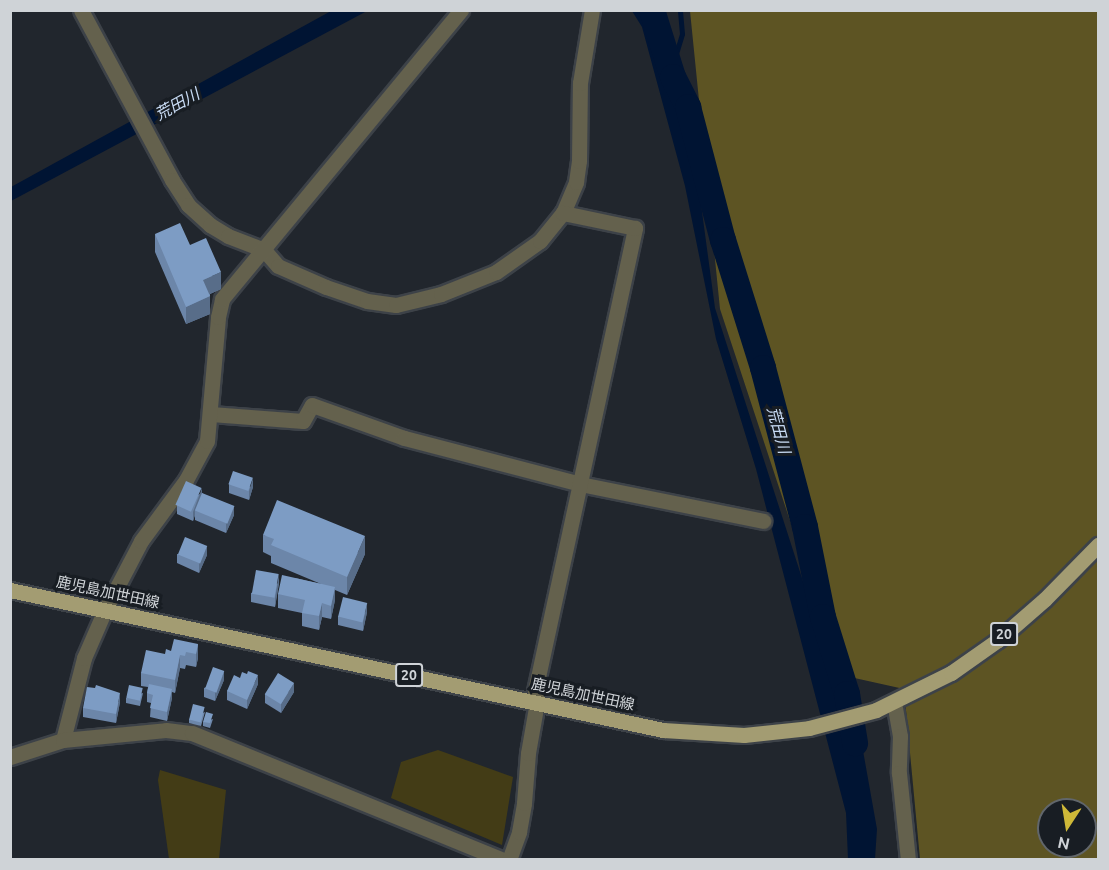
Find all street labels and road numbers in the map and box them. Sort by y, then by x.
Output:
street label: 鹿児島加世田線 [55,572,161,612]
road number: 20 [989,623,1019,645]
road number: 20 [394,664,424,686]
street label: 鹿児島加世田線 [530,674,636,714]

